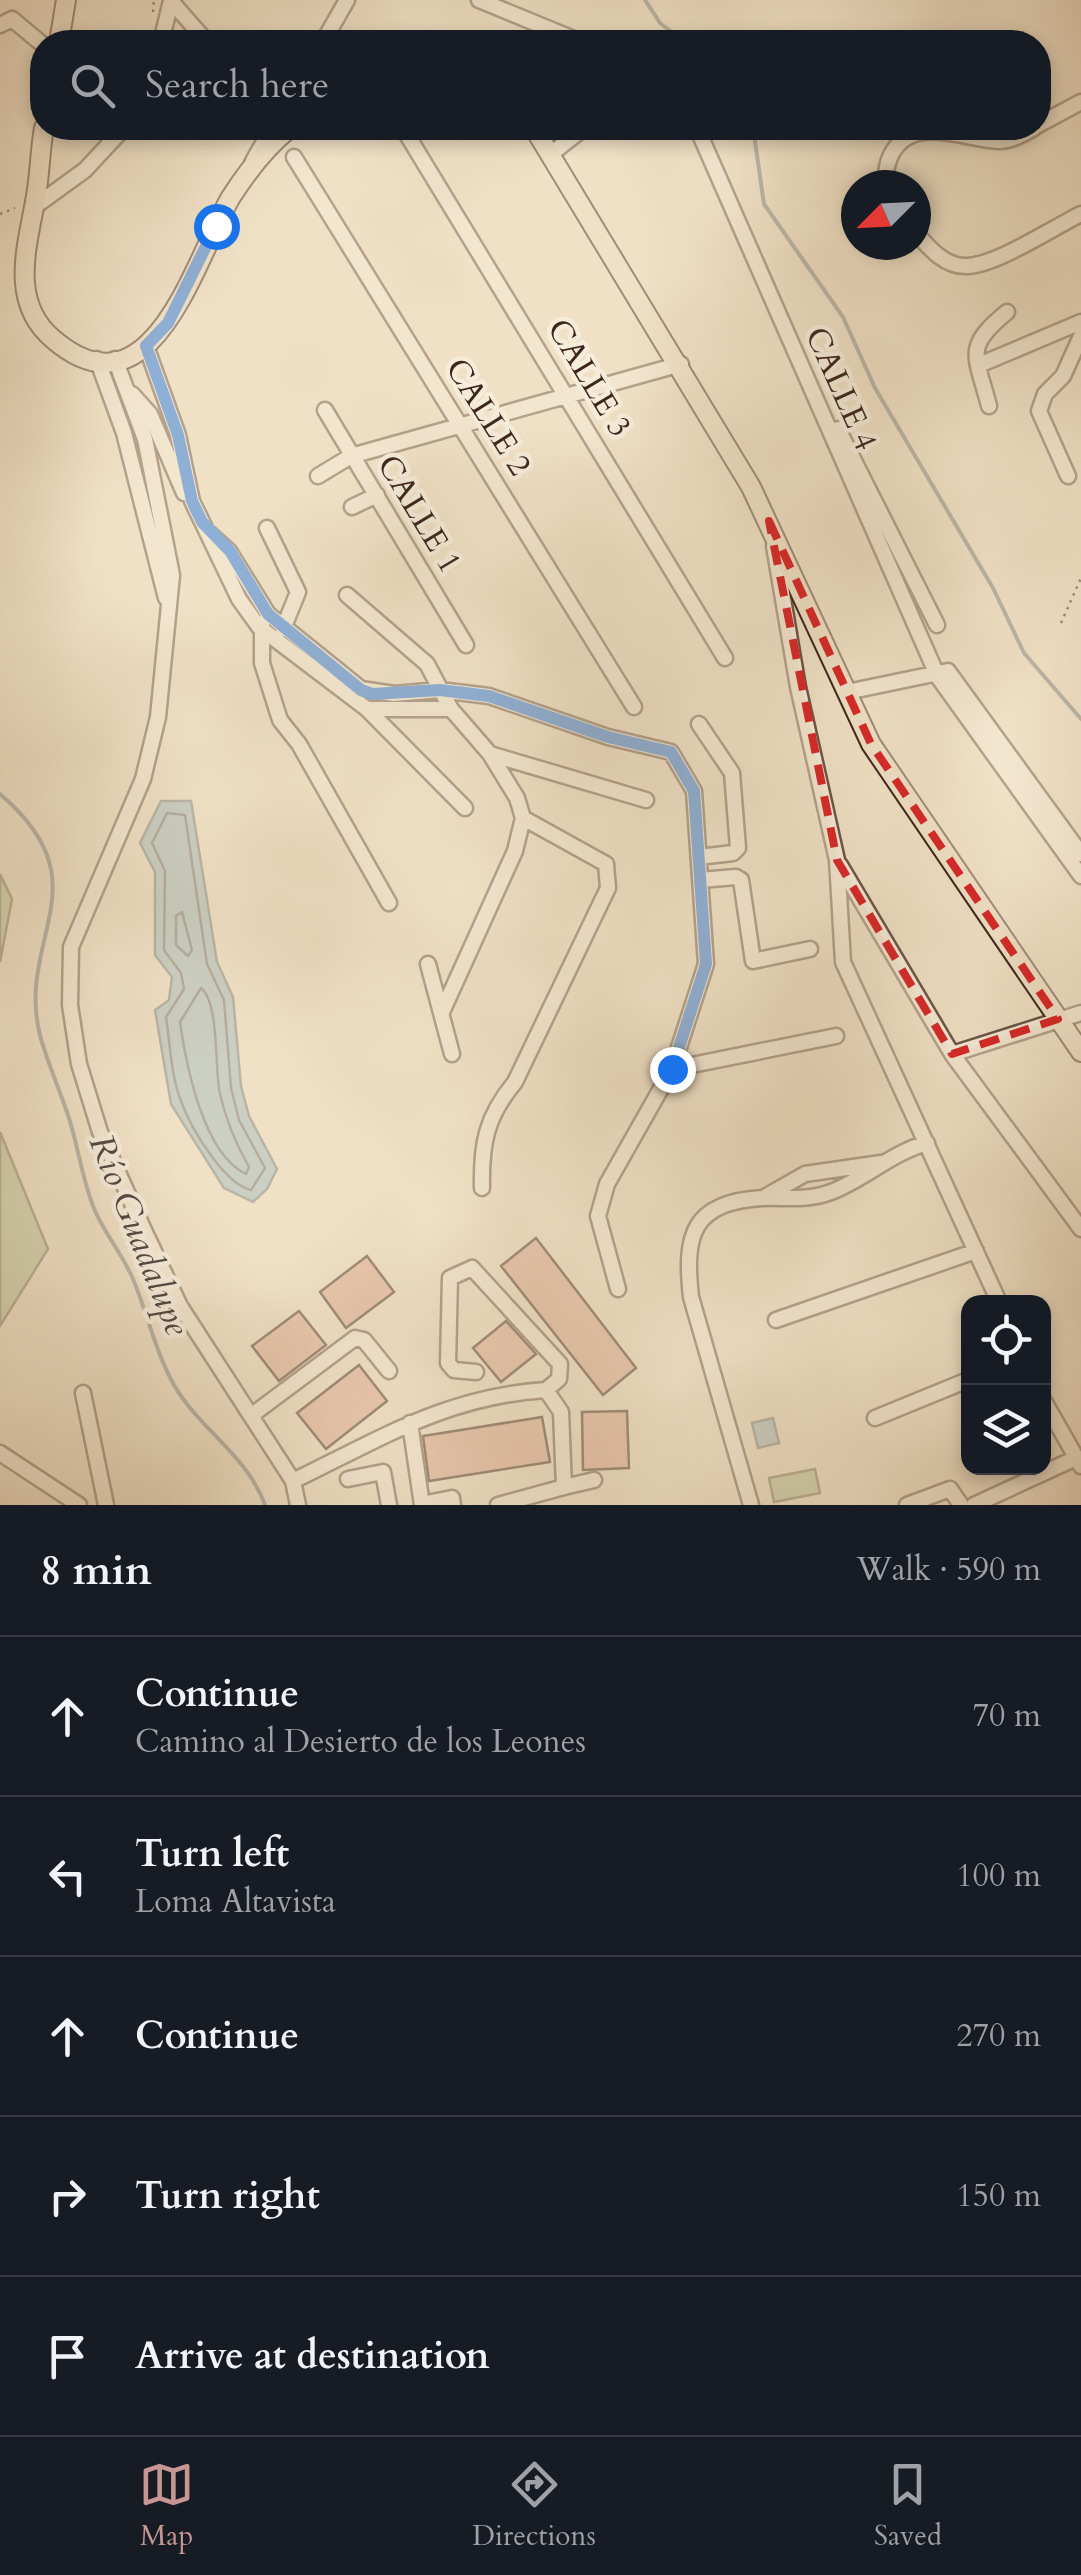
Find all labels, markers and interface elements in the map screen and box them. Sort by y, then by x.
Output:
search box [30,30,1051,140]
icon: search [65,58,120,113]
text: Search here [145,59,329,111]
north arrow [841,170,931,260]
route start [194,204,240,250]
street label: CALLE 3 [536,311,642,445]
street label: CALLE 4 [794,320,888,458]
street label: CALLE 2 [435,350,541,484]
street label: CALLE 1 [366,447,472,581]
route end [650,1047,696,1093]
water label: Río Guadalupe [77,1127,201,1343]
map controls [961,1295,1051,1475]
button: locate [961,1295,1051,1385]
button: layers [961,1385,1051,1475]
text: 8 min [40,1542,152,1599]
text: Walk · 590 m [856,1548,1041,1592]
text: Continue [135,1668,299,1720]
icon: ahead [40,1689,95,1744]
text: 70 m [973,1694,1041,1738]
text: Camino al Desierto de los Leones [135,1720,586,1764]
text: Turn left [135,1828,289,1880]
icon: left [40,1849,95,1904]
text: 100 m [956,1854,1041,1898]
text: Loma Altavista [135,1880,336,1924]
icon: ahead [40,2009,95,2064]
text: Continue [135,2010,299,2062]
text: 270 m [956,2014,1041,2058]
icon: right [40,2169,95,2224]
text: Turn right [135,2170,320,2222]
text: 150 m [956,2174,1041,2218]
icon: arrive [40,2329,95,2384]
text: Arrive at destination [135,2330,490,2382]
tab: Map [139,2457,194,2555]
tab: Directions [472,2457,596,2555]
tab: Saved [874,2457,942,2555]

